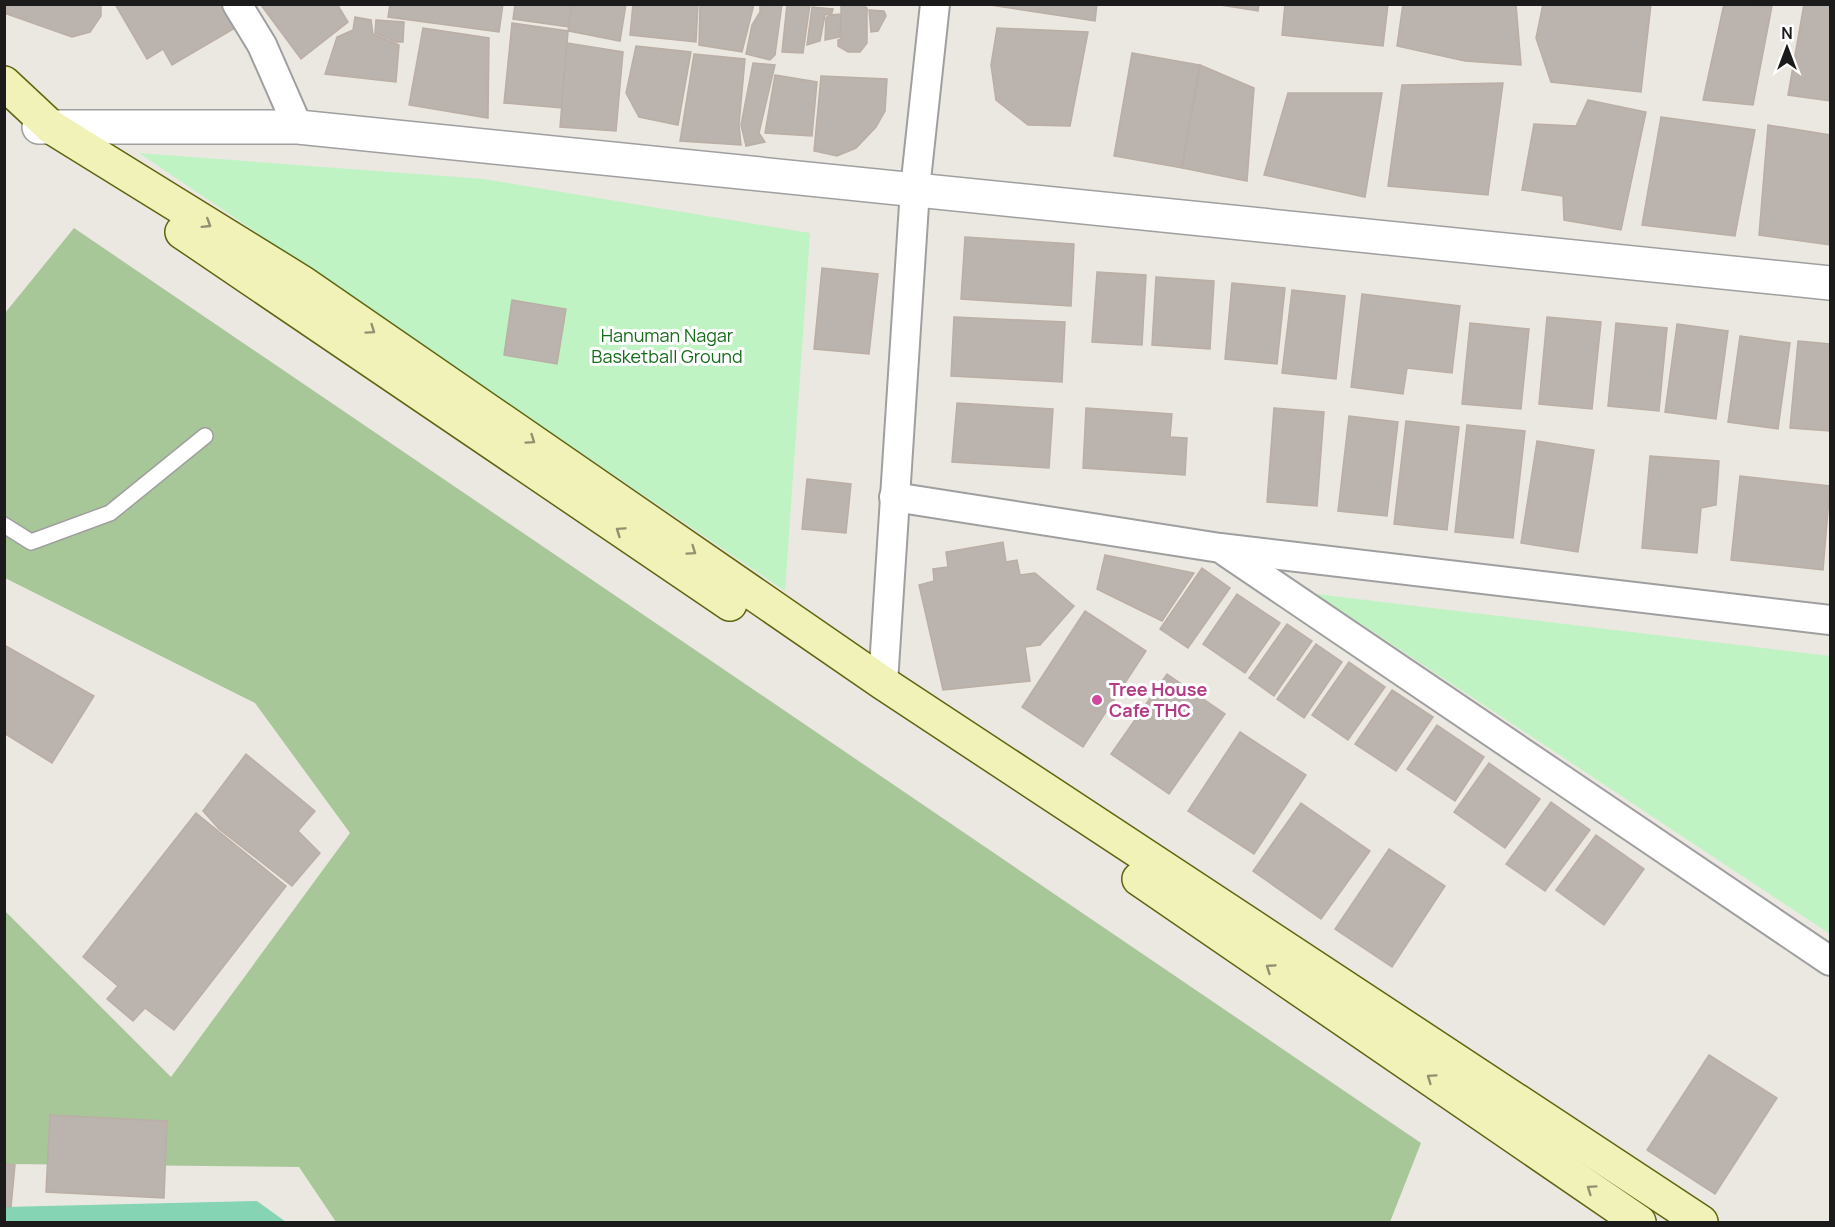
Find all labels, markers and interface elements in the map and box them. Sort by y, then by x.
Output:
north arrow [1757,18,1817,78]
text: N [1781,22,1793,44]
one-way arrow [201,216,211,228]
one-way arrow [364,323,375,334]
park label: Hanuman Nagar Basketball Ground [591,323,743,368]
one-way arrow [525,433,536,444]
one-way arrow [616,527,627,538]
one-way arrow [685,544,696,555]
place label: Tree House Cafe THC [1109,677,1207,722]
marker: Tree House Cafe THC [1090,693,1104,707]
one-way arrow [1266,964,1277,975]
one-way arrow [1426,1074,1437,1085]
one-way arrow [1587,1185,1598,1196]

